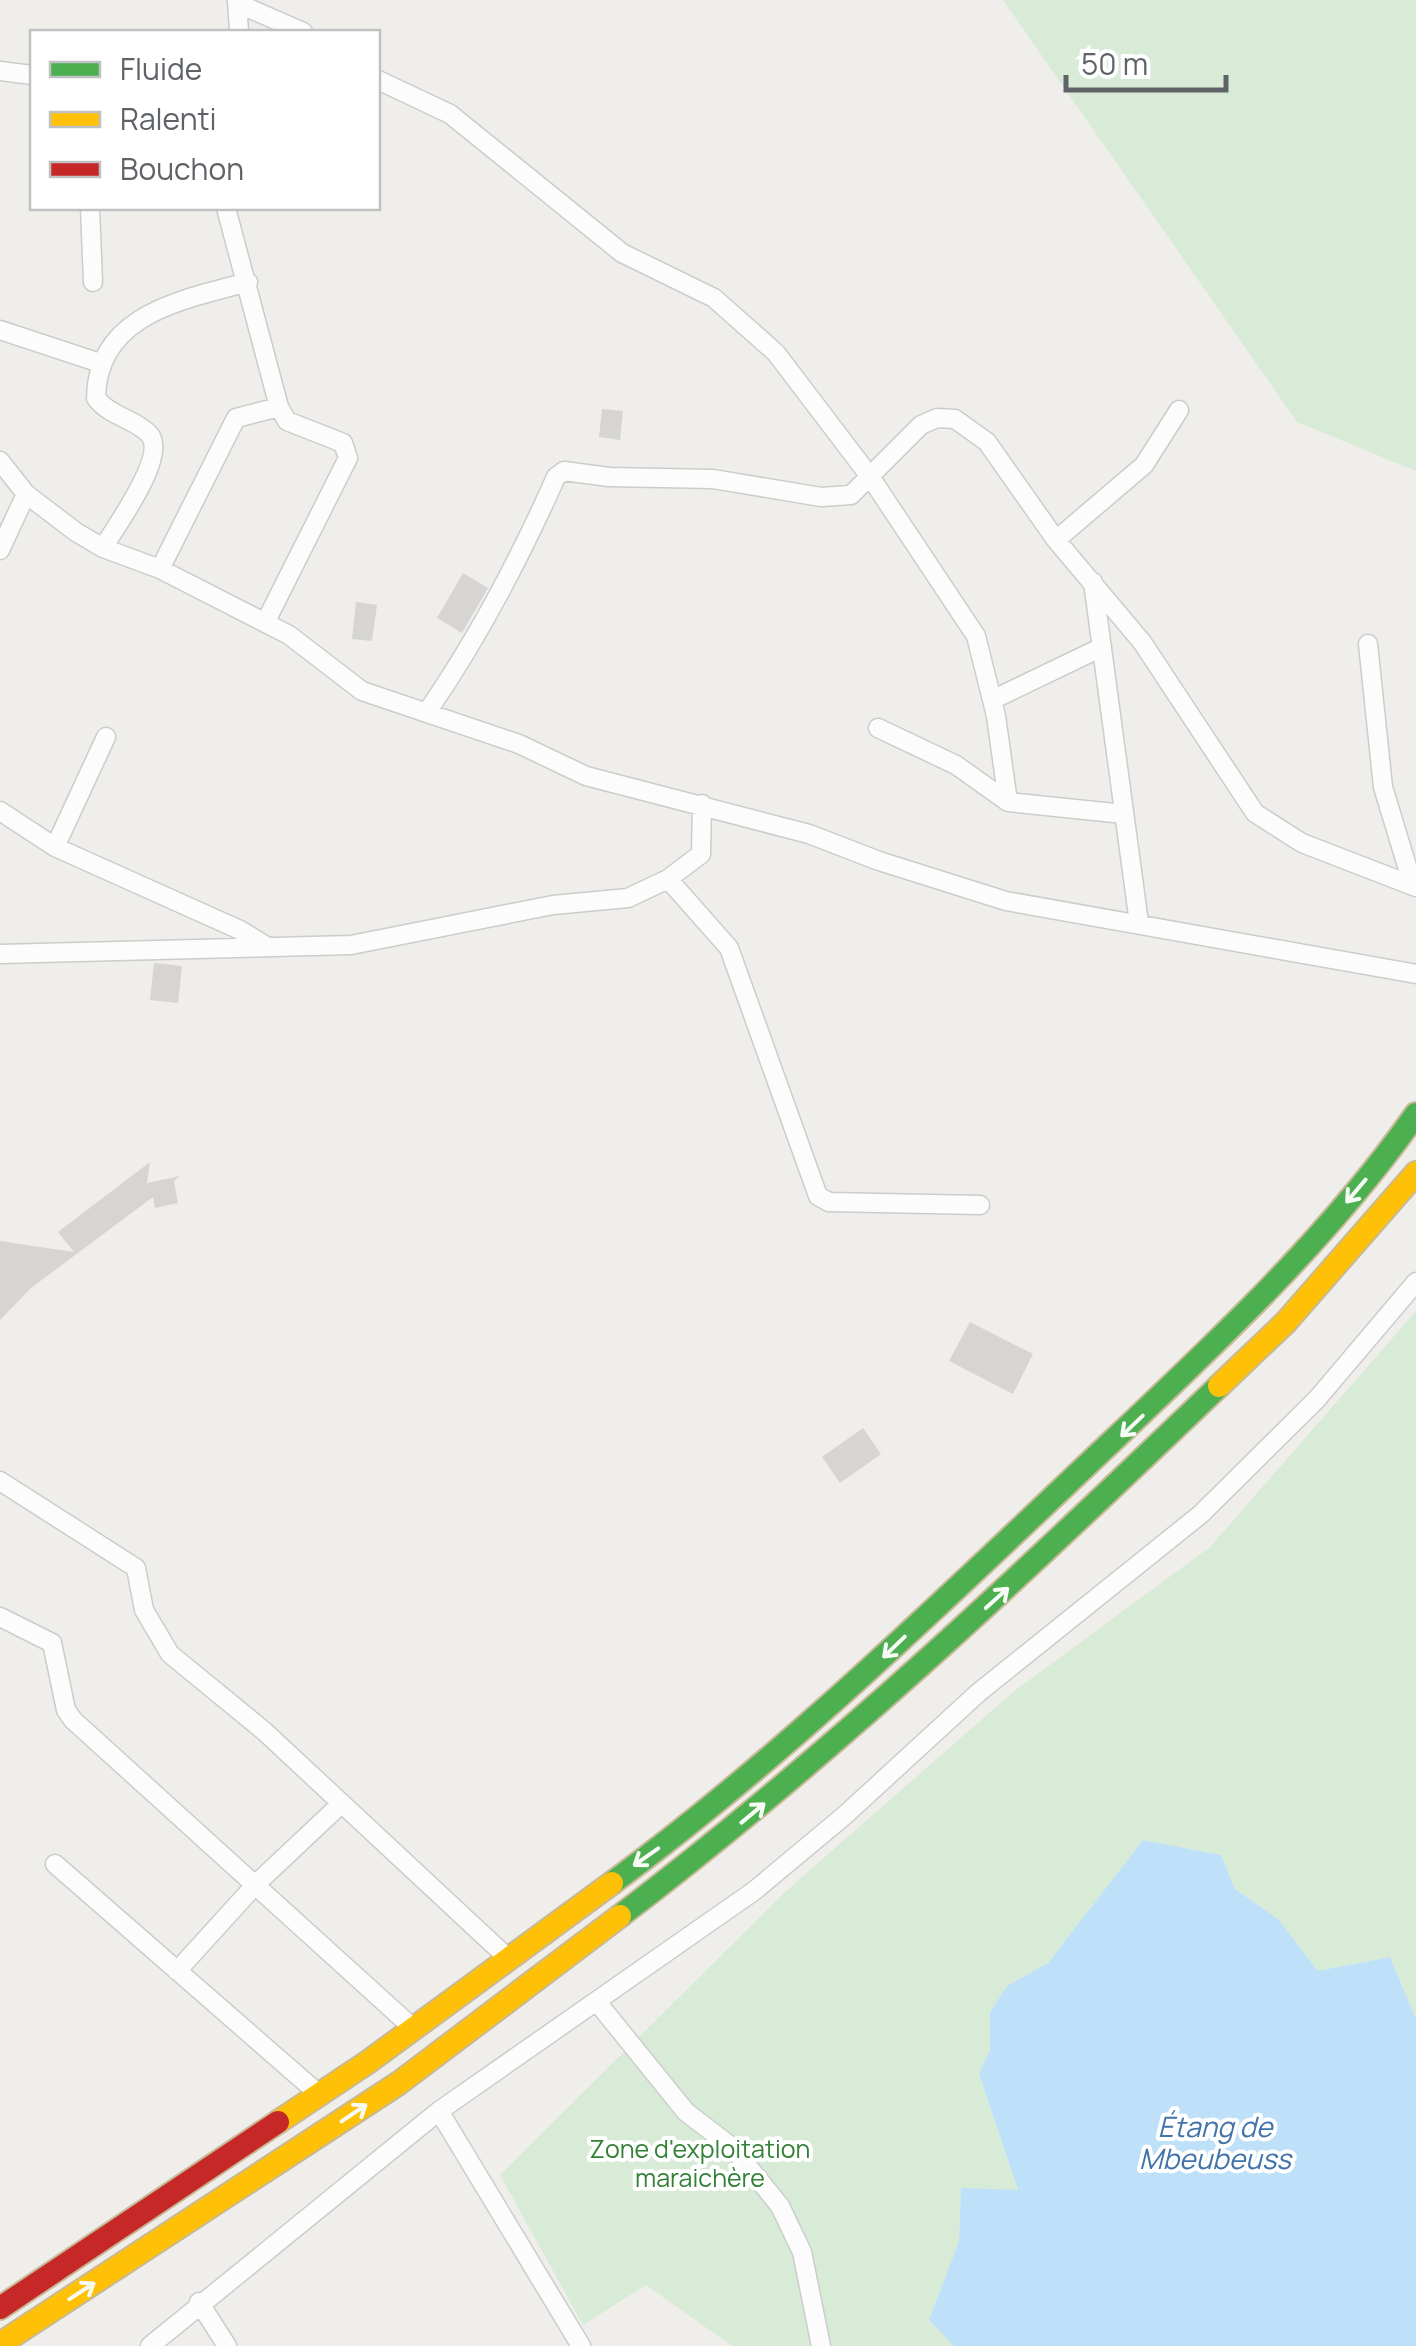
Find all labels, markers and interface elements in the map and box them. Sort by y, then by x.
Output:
legend [30,30,380,210]
scale bar [1066,30,1226,92]
text: 50 m [1081,43,1148,84]
text: Fluide [120,48,202,89]
text: Ralenti [120,98,217,139]
text: Bouchon [120,148,244,189]
one-way arrow [1346,1178,1368,1204]
one-way arrow [1120,1414,1144,1438]
one-way arrow [984,1587,1009,1610]
one-way arrow [882,1635,907,1658]
one-way arrow [740,1802,766,1824]
one-way arrow [633,1846,660,1867]
one-way arrow [339,2103,367,2124]
water label: Étang de Mbeubeuss [1139,2107,1293,2177]
park label: Zone d'exploitation maraichère [590,2131,810,2195]
one-way arrow [67,2281,95,2302]

